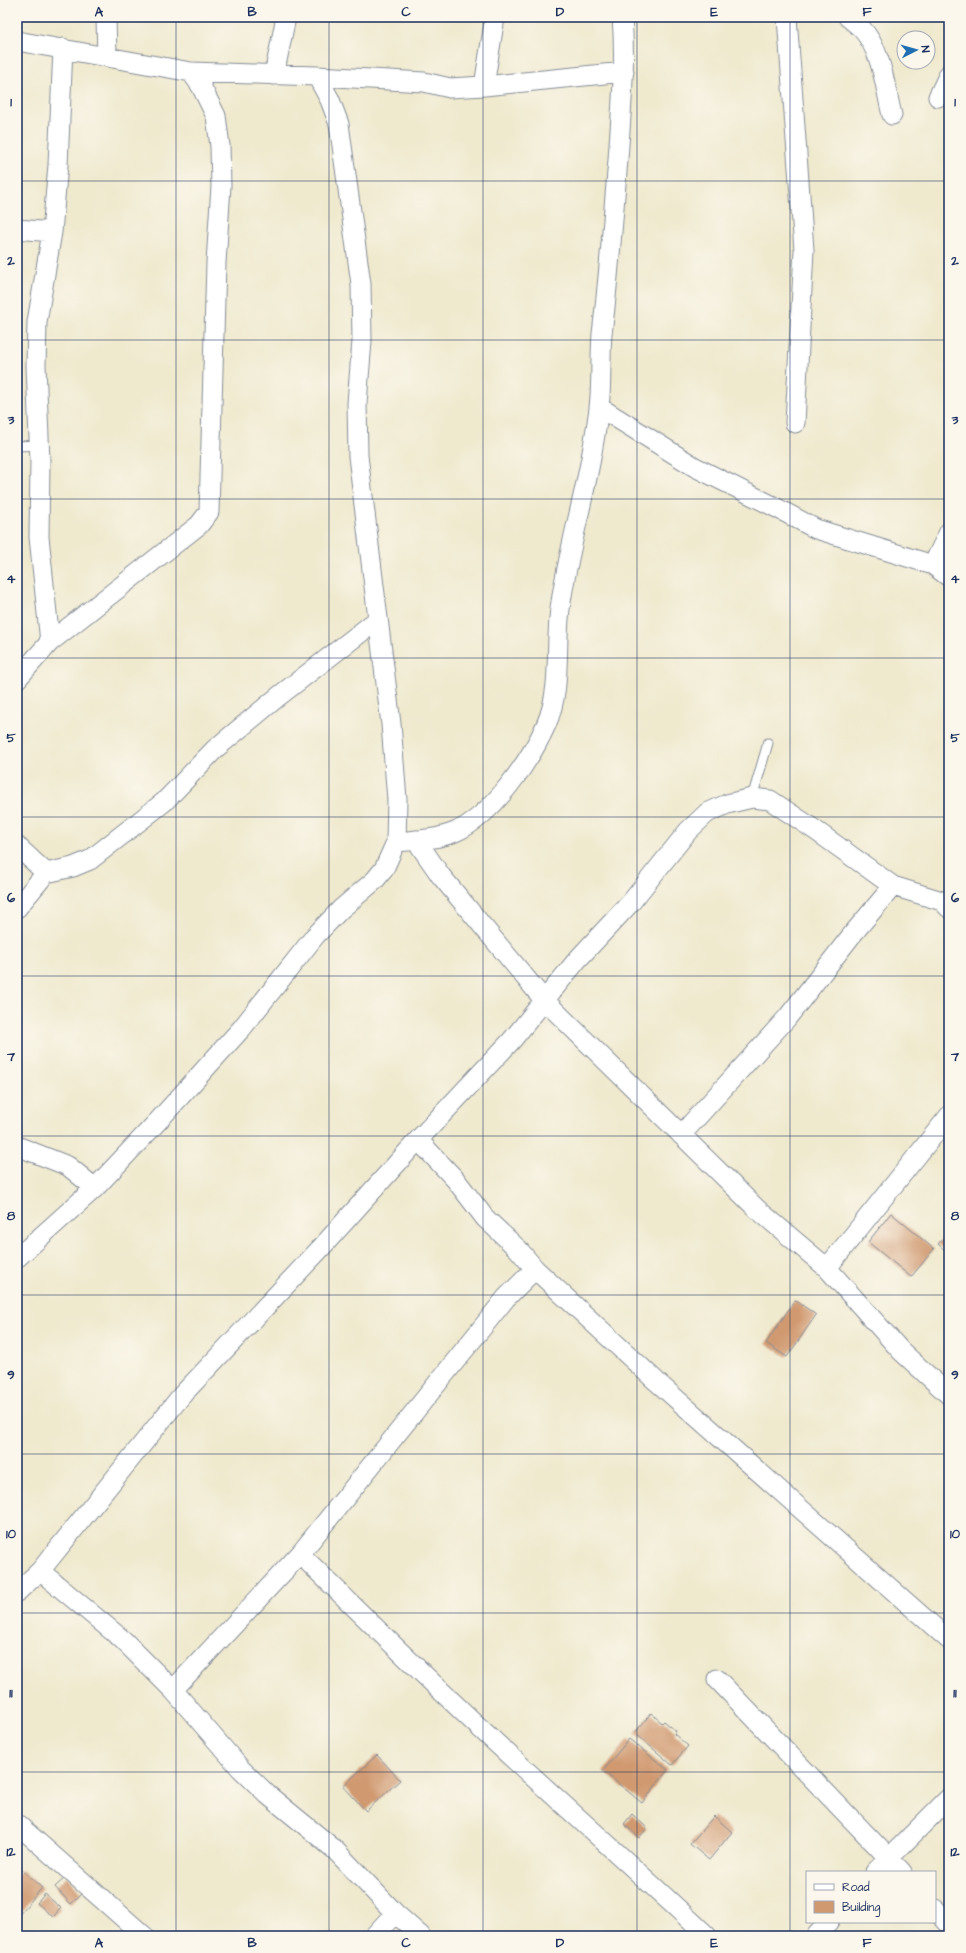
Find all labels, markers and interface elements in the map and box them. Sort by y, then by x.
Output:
text: A [95,3,104,21]
text: B [247,3,257,21]
text: C [401,3,411,21]
text: D [556,3,565,21]
text: E [710,3,718,21]
text: F [862,3,872,21]
north arrow [896,30,936,70]
text: N [918,45,933,53]
text: 1 [10,93,12,111]
text: 1 [954,93,956,111]
text: 2 [6,252,15,270]
text: 2 [950,252,959,270]
text: 3 [7,411,15,429]
text: 3 [951,411,959,429]
text: 4 [7,570,16,588]
text: 4 [951,570,960,588]
text: 5 [6,729,16,747]
text: 5 [950,729,960,747]
text: 6 [7,889,16,907]
text: 6 [951,889,960,907]
text: 7 [6,1048,16,1066]
text: 7 [950,1048,960,1066]
text: 8 [7,1207,16,1225]
text: 8 [951,1207,960,1225]
text: 9 [7,1366,15,1384]
text: 9 [951,1366,959,1384]
text: 10 [6,1525,17,1543]
text: 10 [950,1525,961,1543]
text: 11 [9,1684,13,1702]
text: 11 [953,1684,957,1702]
text: 12 [6,1843,16,1861]
text: 12 [950,1843,960,1861]
legend [806,1871,936,1923]
text: Road [842,1879,870,1896]
text: Building [842,1899,880,1917]
text: A [95,1934,104,1952]
text: B [247,1934,257,1952]
text: C [401,1934,411,1952]
text: D [556,1934,565,1952]
text: E [710,1934,718,1952]
text: F [862,1934,872,1952]

